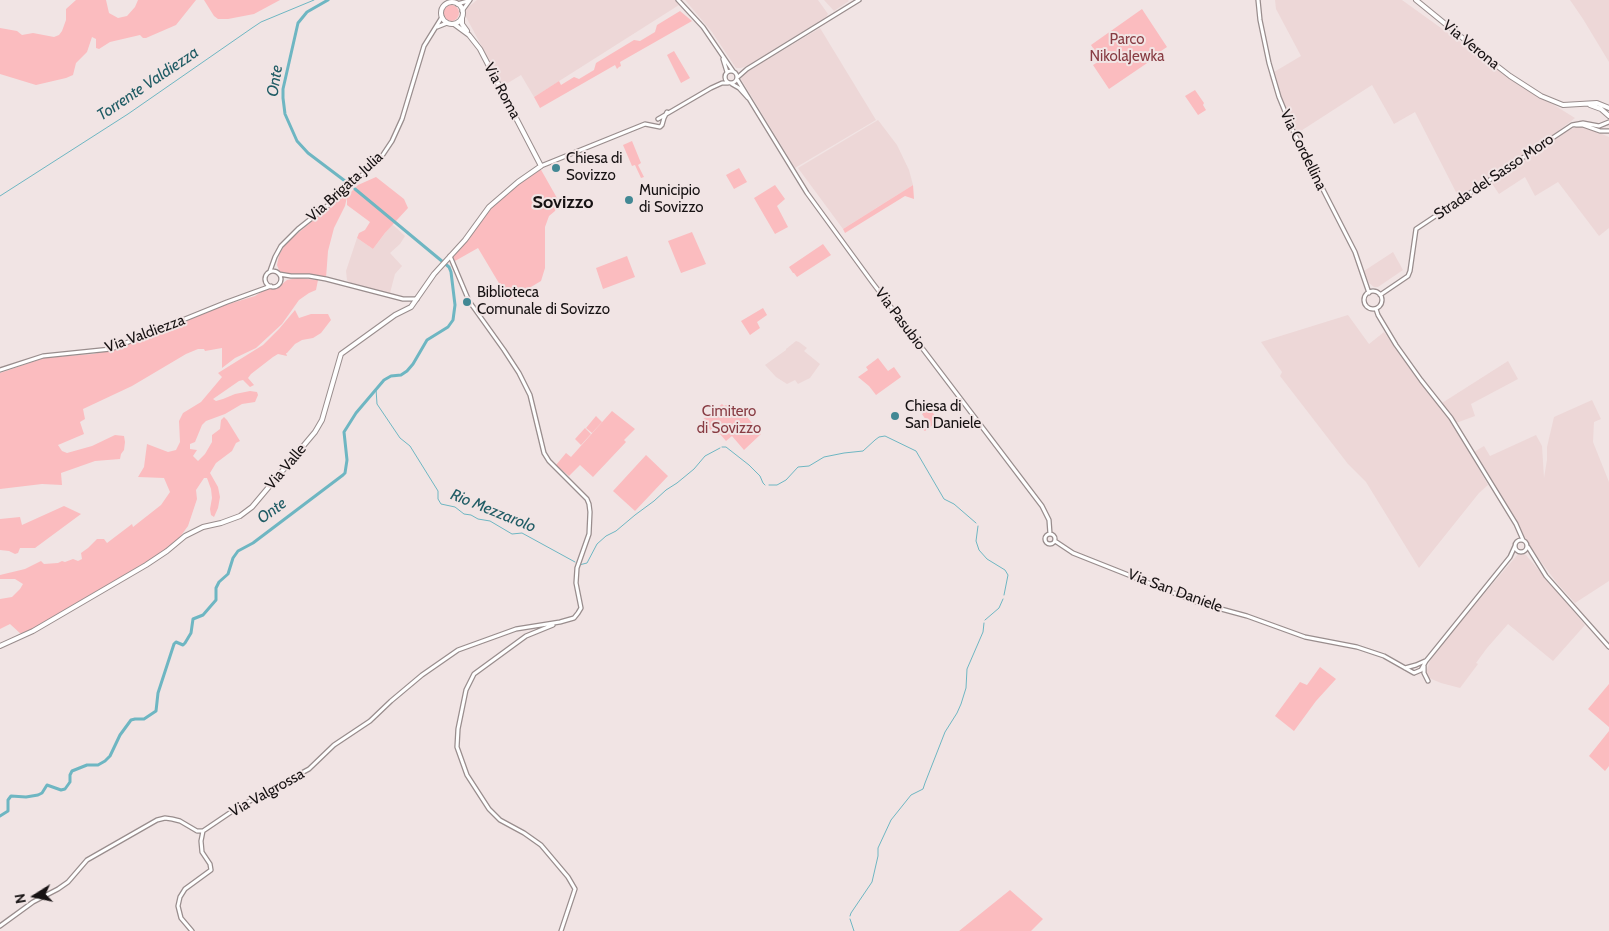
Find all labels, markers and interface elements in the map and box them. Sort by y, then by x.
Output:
street label: Via Verona [1439,17,1503,73]
park label: Parco NikolaJewka [1090,31,1164,66]
water label: Torrente Valdiezza [94,43,202,125]
street label: Via Roma [480,60,524,122]
water label: Onte [263,64,287,98]
street label: Via Cordellina [1276,107,1330,193]
street label: Strada del Sasso Moro [1431,130,1557,224]
street label: Via Brigata Julia [303,148,387,226]
place label: Chiesa di Sovizzo [566,150,623,185]
marker: Chiesa di Sovizzo [550,162,562,174]
place label: Municipio di Sovizzo [639,182,704,217]
district label: Sovizzo [533,192,593,214]
marker: Municipio di Sovizzo [623,194,635,206]
place label: Biblioteca Comunale di Sovizzo [477,284,610,319]
street label: Via Pasubio [871,284,929,354]
marker: Biblioteca Comunale di Sovizzo [461,296,473,308]
street label: Via Valdiezza [103,311,187,357]
place label: Chiesa di San Daniele [905,398,981,433]
park label: Cimitero di Sovizzo [697,403,761,438]
marker: Chiesa di San Daniele [889,410,901,422]
street label: Via Valle [262,441,310,493]
water label: Rio Mezzarolo [448,485,538,537]
water label: Onte [254,494,290,528]
street label: Via San Daniele [1125,565,1225,617]
street label: Via Valgrossa [226,765,308,821]
north arrow [10,871,60,921]
text: N [11,892,30,905]

